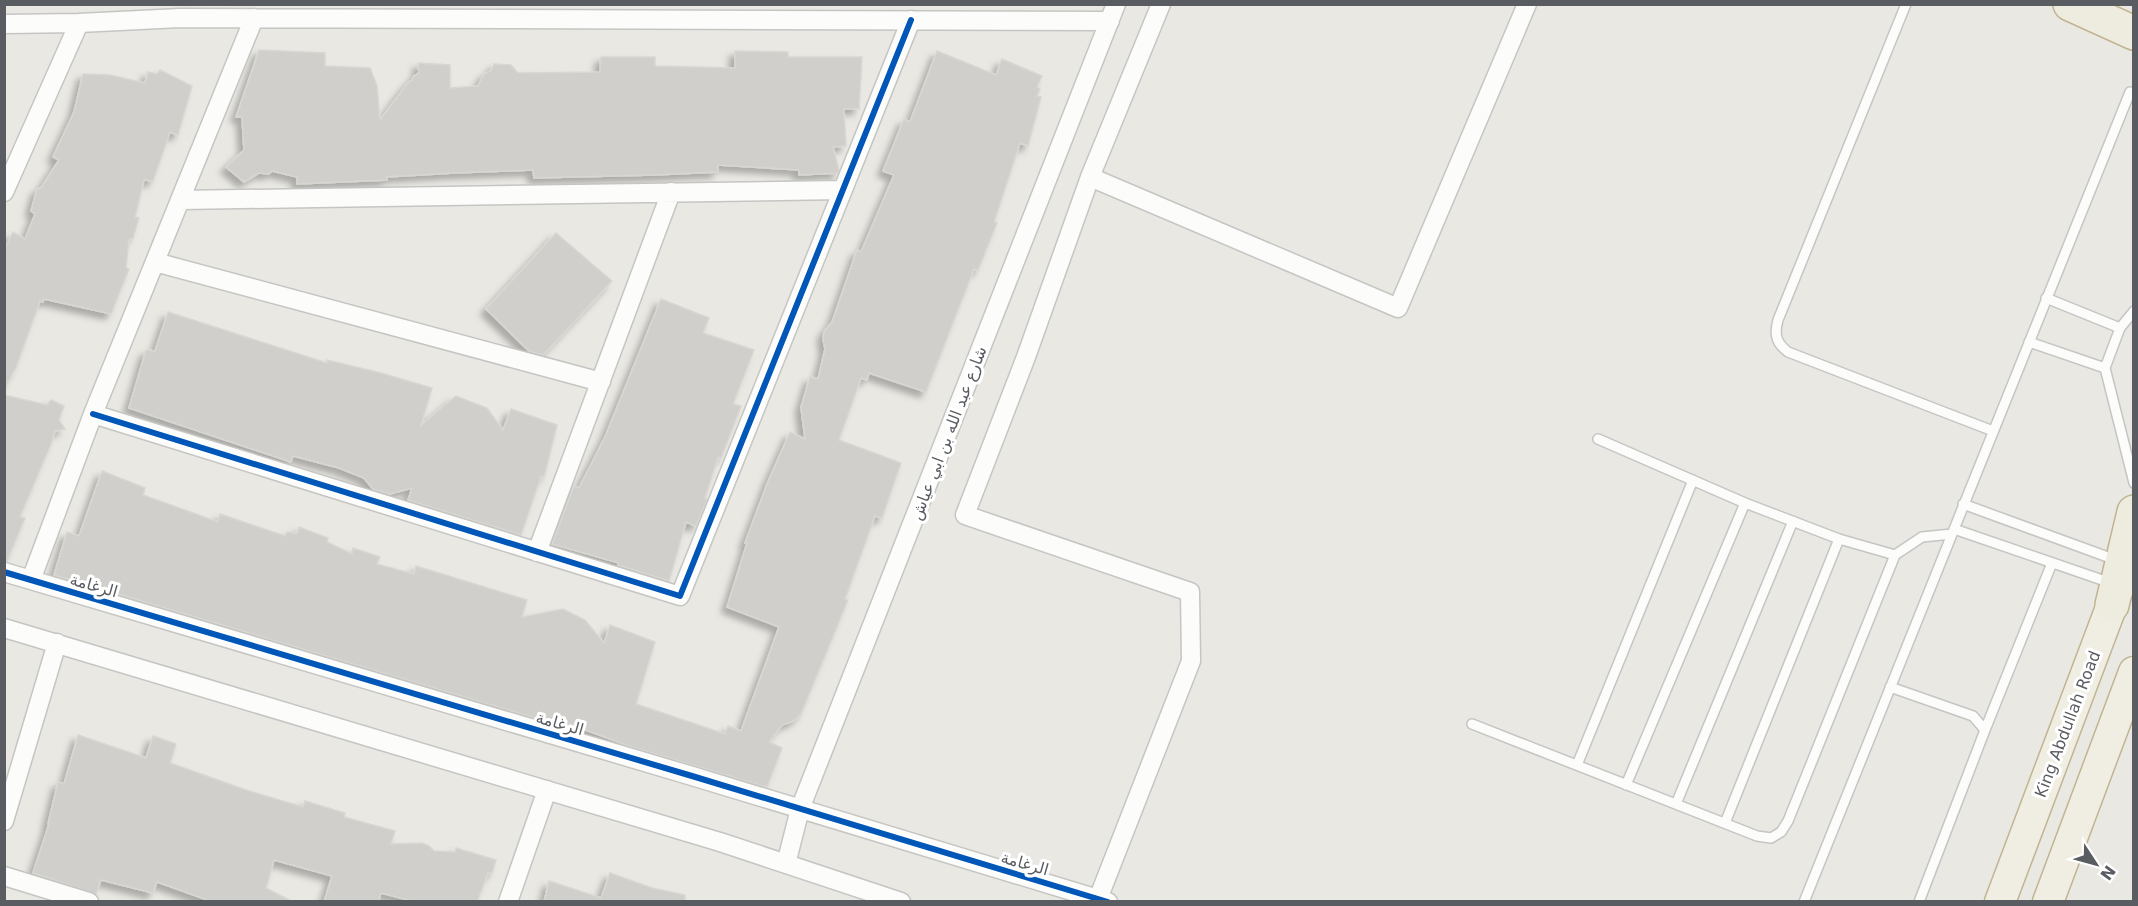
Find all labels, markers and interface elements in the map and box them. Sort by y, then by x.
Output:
street label: شارع عبد الله بن ابي عياش [907,344,991,523]
street label: الرغامة [68,570,120,602]
street label: King Abdullah Road [2031,648,2104,800]
street label: الرغامة [534,708,586,740]
north arrow [2066,834,2126,894]
street label: الرغامة [999,848,1051,880]
text: N [2096,862,2119,884]

